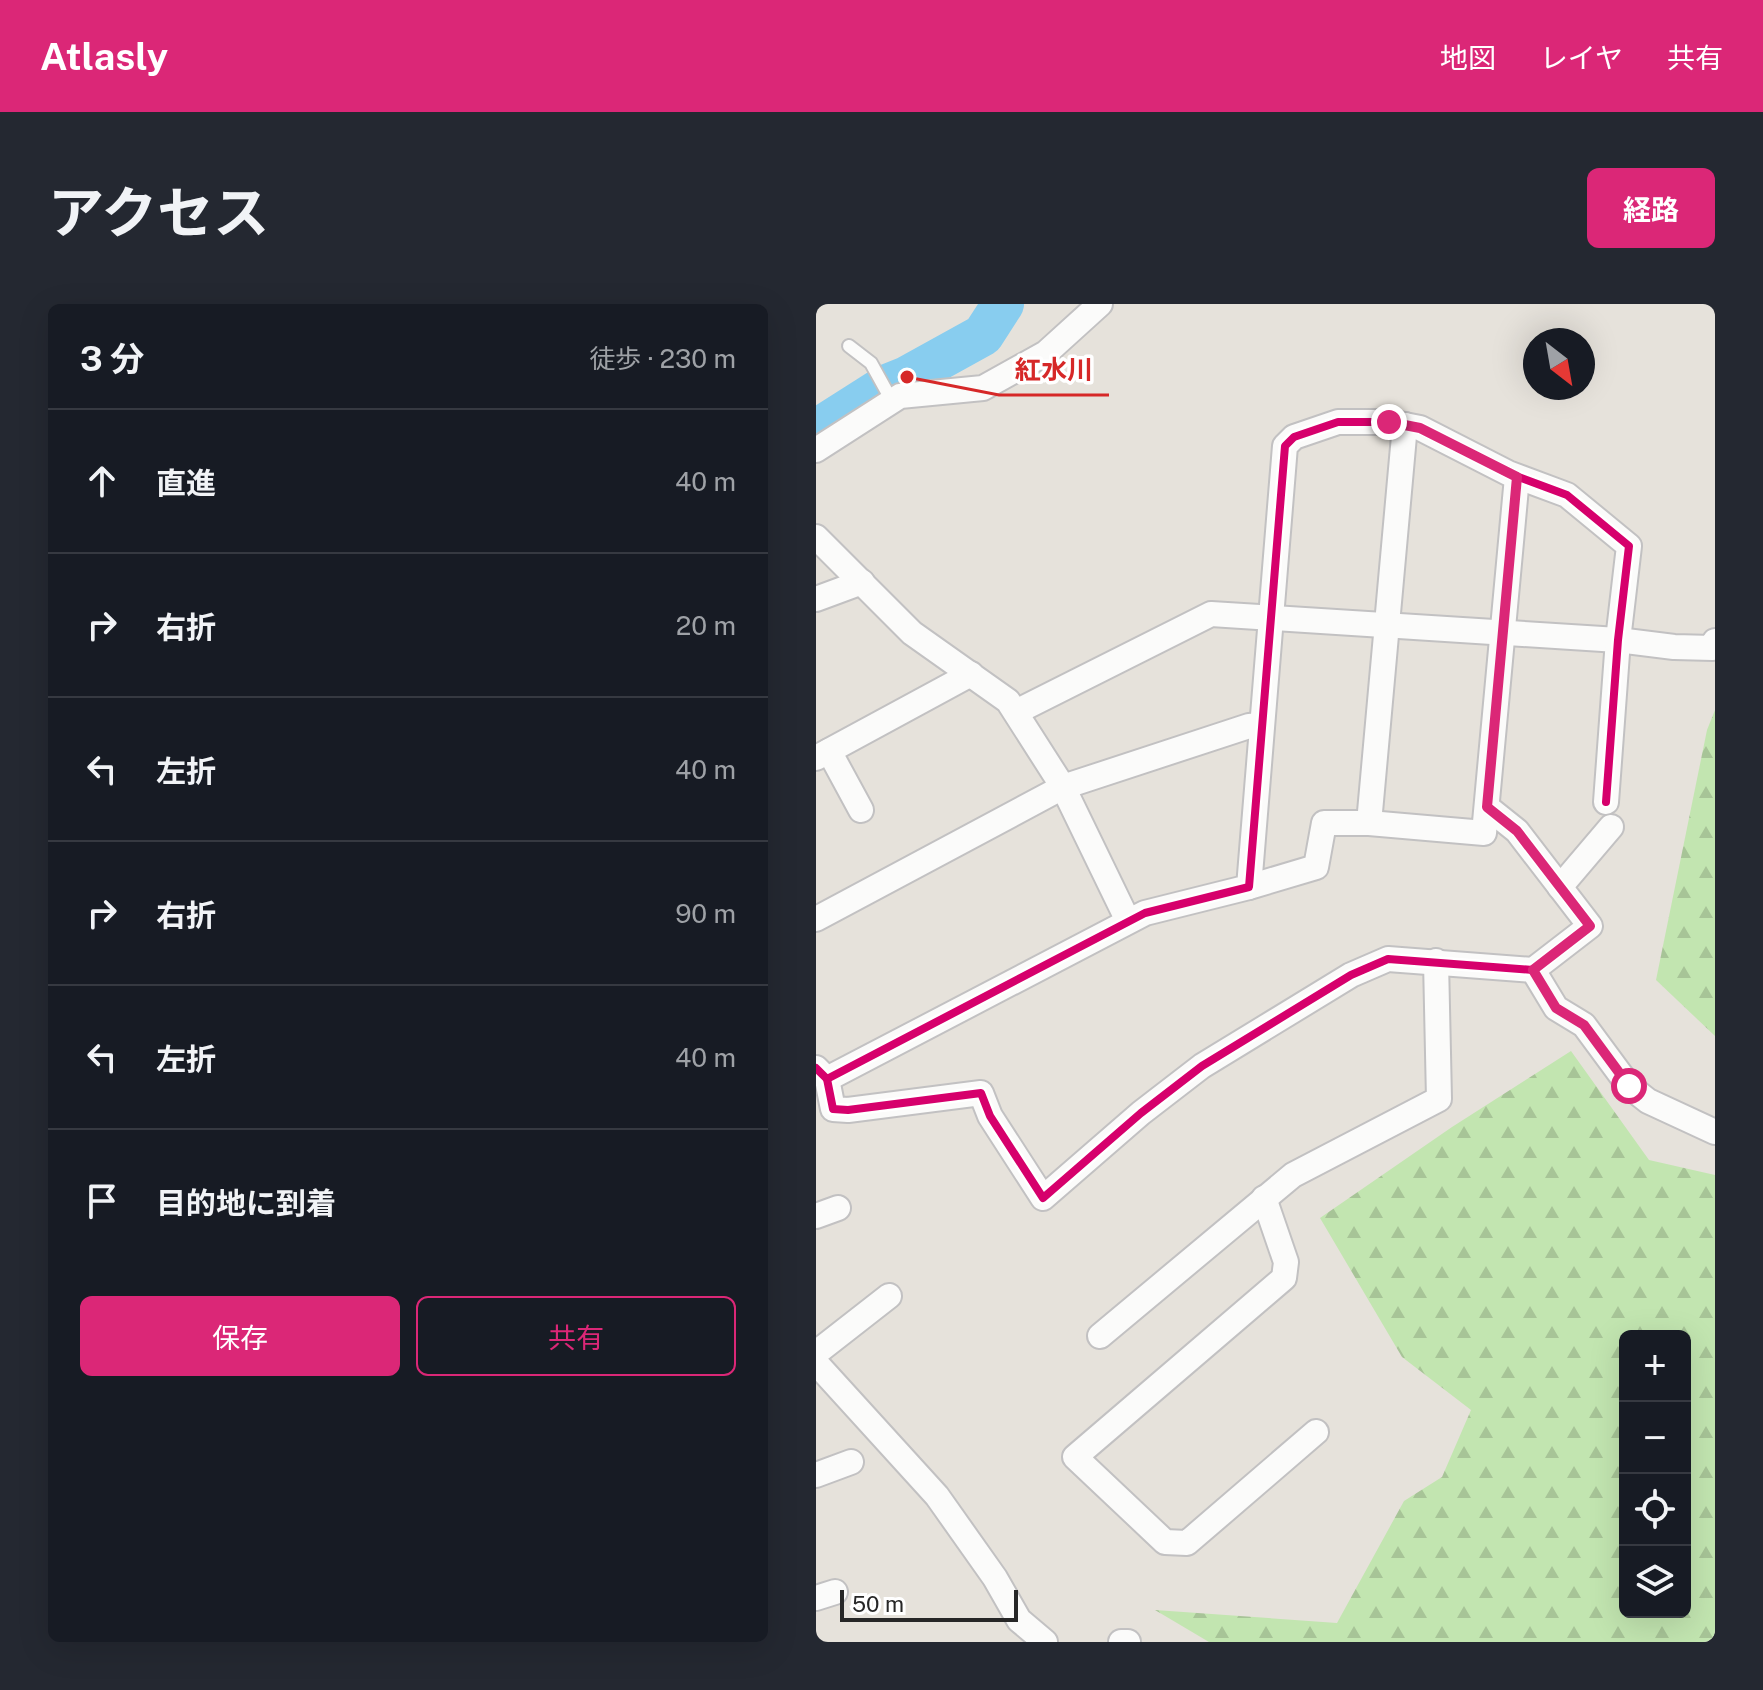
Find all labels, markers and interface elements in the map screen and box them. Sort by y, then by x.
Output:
text: Atlasly [40,34,168,79]
text: 地図 [1440,41,1496,74]
text: レイヤ [1540,41,1623,74]
text: 共有 [1667,41,1723,74]
button: 経路 [1587,168,1715,248]
text: アクセス [48,180,269,246]
north arrow [1523,328,1595,400]
text: 3 分 [80,339,144,379]
text: 徒歩 · 230 m [589,343,736,374]
callout: 紅水川 [999,345,1109,395]
text: 紅水川 [1015,354,1093,385]
route end [1371,404,1407,440]
icon: ahead [80,459,124,503]
text: 直進 [156,465,216,501]
text: 40 m [675,466,736,497]
icon: right [80,603,124,647]
text: 右折 [156,609,216,645]
text: 20 m [676,610,736,641]
icon: left [80,747,124,791]
text: 左折 [156,753,216,789]
text: 40 m [675,754,736,785]
icon: right [80,891,124,935]
text: 右折 [156,897,216,933]
text: 90 m [675,898,736,929]
icon: left [80,1035,124,1079]
text: 左折 [156,1041,216,1077]
text: 40 m [675,1042,736,1073]
route start [1611,1068,1647,1104]
icon: arrive [80,1179,124,1223]
text: 目的地に到着 [156,1185,336,1221]
button: 保存 [80,1296,400,1376]
button: 共有 [416,1296,736,1376]
map controls [1619,1330,1691,1618]
button: + [1619,1330,1691,1402]
button: − [1619,1402,1691,1474]
button: locate [1619,1474,1691,1546]
button: layers [1619,1546,1691,1618]
scale bar [840,1586,1018,1622]
text: 50 m [852,1591,904,1617]

